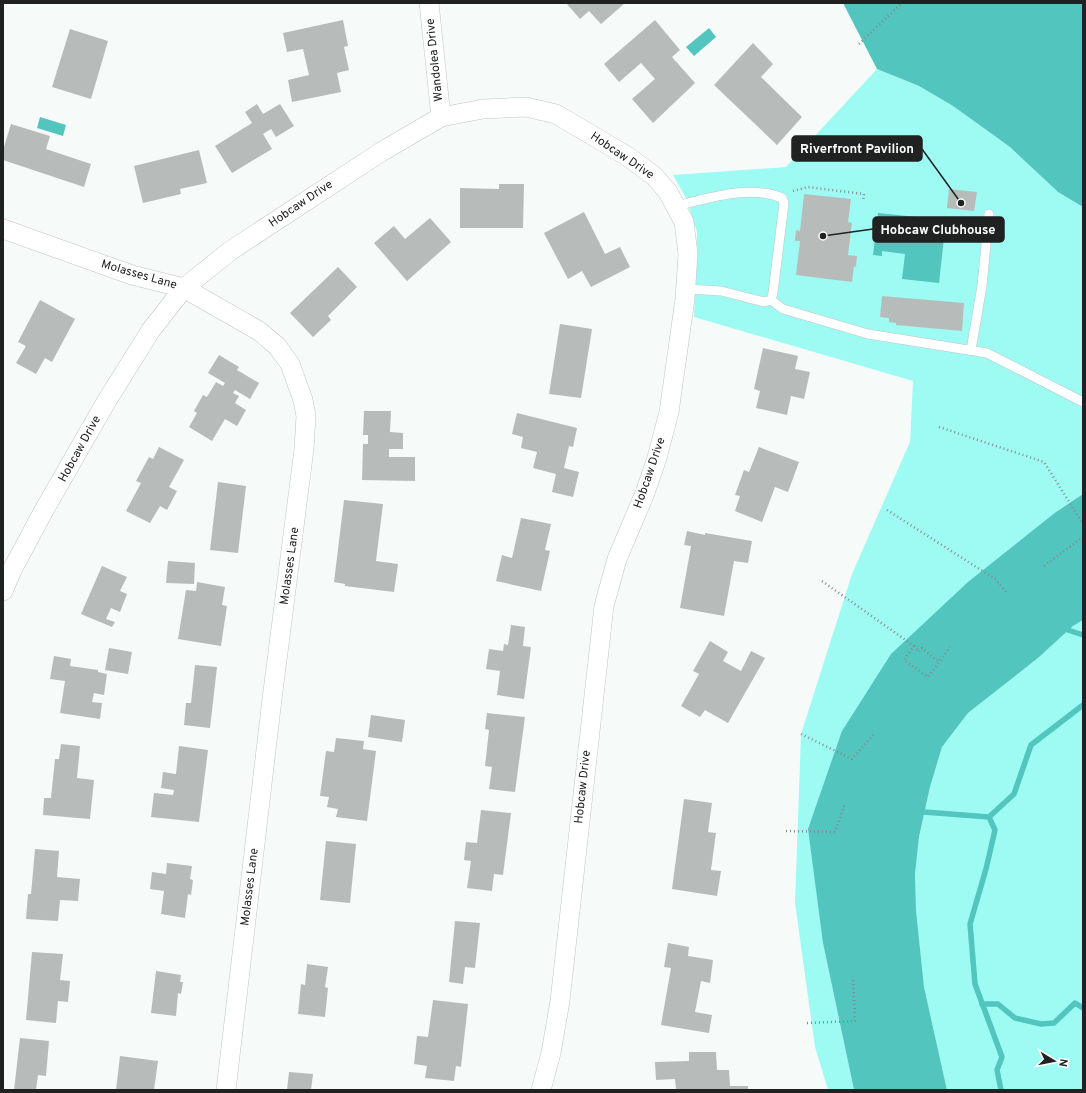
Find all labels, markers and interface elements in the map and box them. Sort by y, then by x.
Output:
street label: Wandolea Drive [423,18,447,102]
street label: Hobcaw Drive [587,129,657,183]
callout: Riverfront Pavilion [792,136,922,161]
text: Riverfront Pavilion [800,142,914,158]
street label: Hobcaw Drive [266,177,336,231]
callout: Hobcaw Clubhouse [873,217,1004,242]
text: Hobcaw Clubhouse [880,223,996,239]
street label: Molasses Lane [99,257,179,293]
street label: Hobcaw Drive [55,413,105,485]
street label: Hobcaw Drive [630,435,670,511]
street label: Molasses Lane [277,526,303,606]
street label: Hobcaw Drive [571,749,595,825]
street label: Molasses Lane [237,847,263,927]
north arrow [1034,1041,1074,1081]
text: N [1055,1057,1070,1068]

